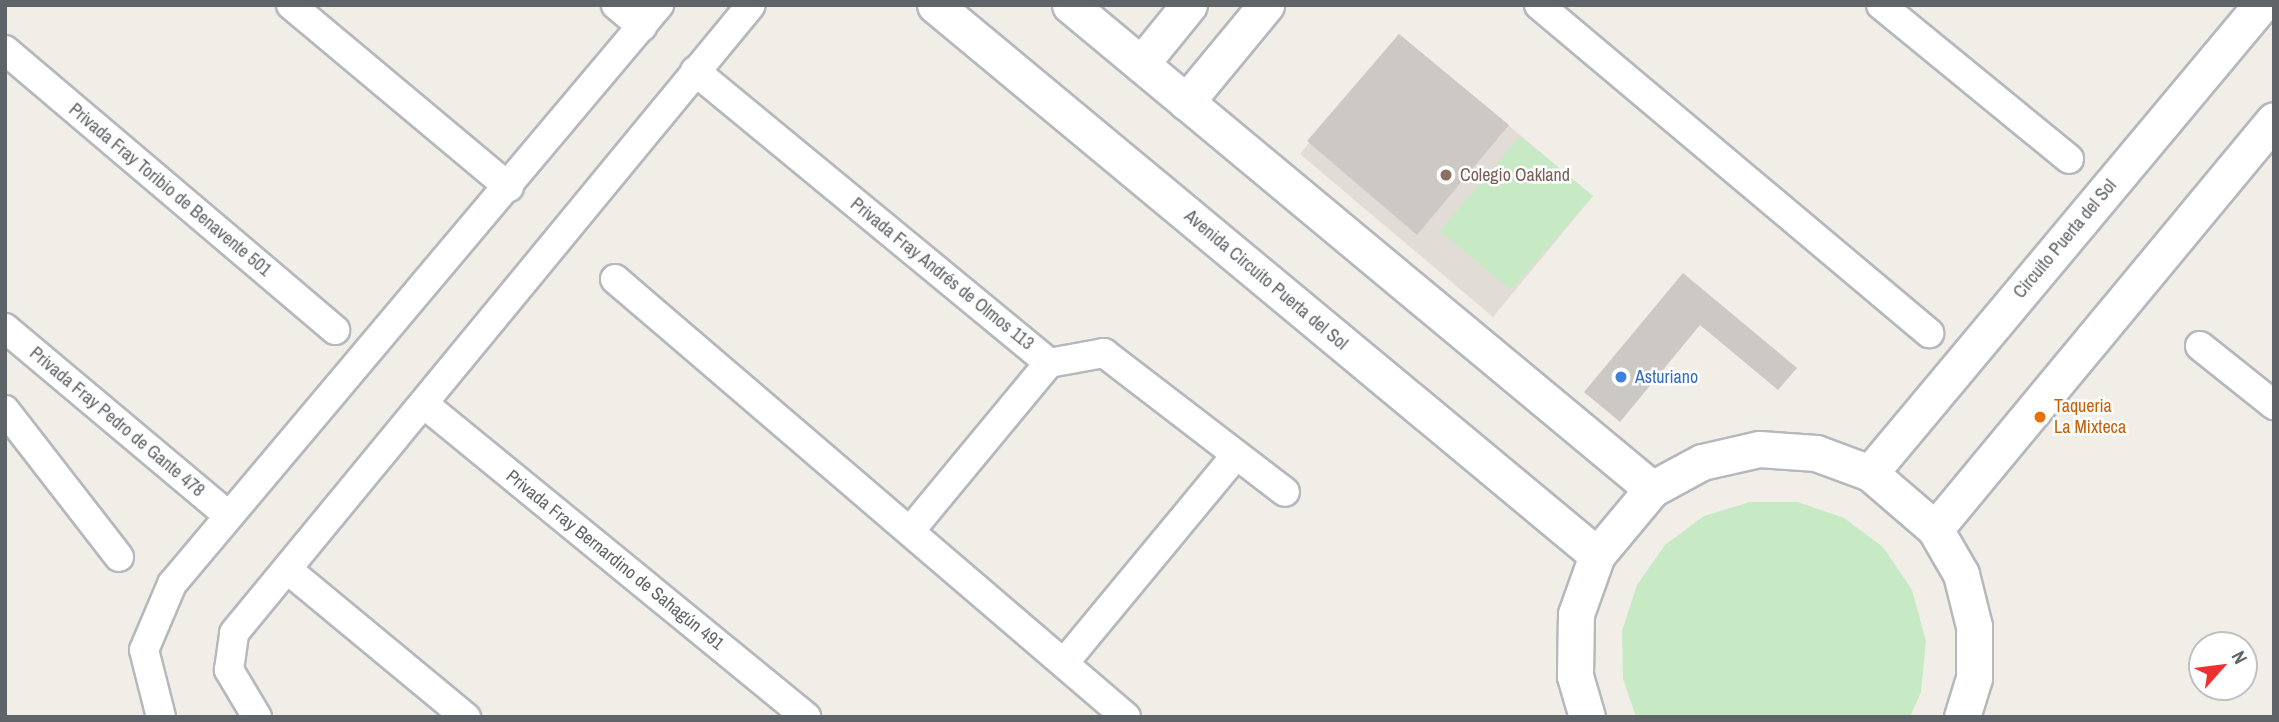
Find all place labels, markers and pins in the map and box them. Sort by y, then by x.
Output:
place label: Colegio Oakland [1460,164,1570,186]
marker: Colegio Oakland [1438,167,1454,183]
place label: Asturiano [1635,366,1698,388]
marker: Asturiano [1613,369,1629,385]
place label: Taqueria La Mixteca [2054,396,2126,438]
marker: Taqueria La Mixteca [2032,409,2048,425]

